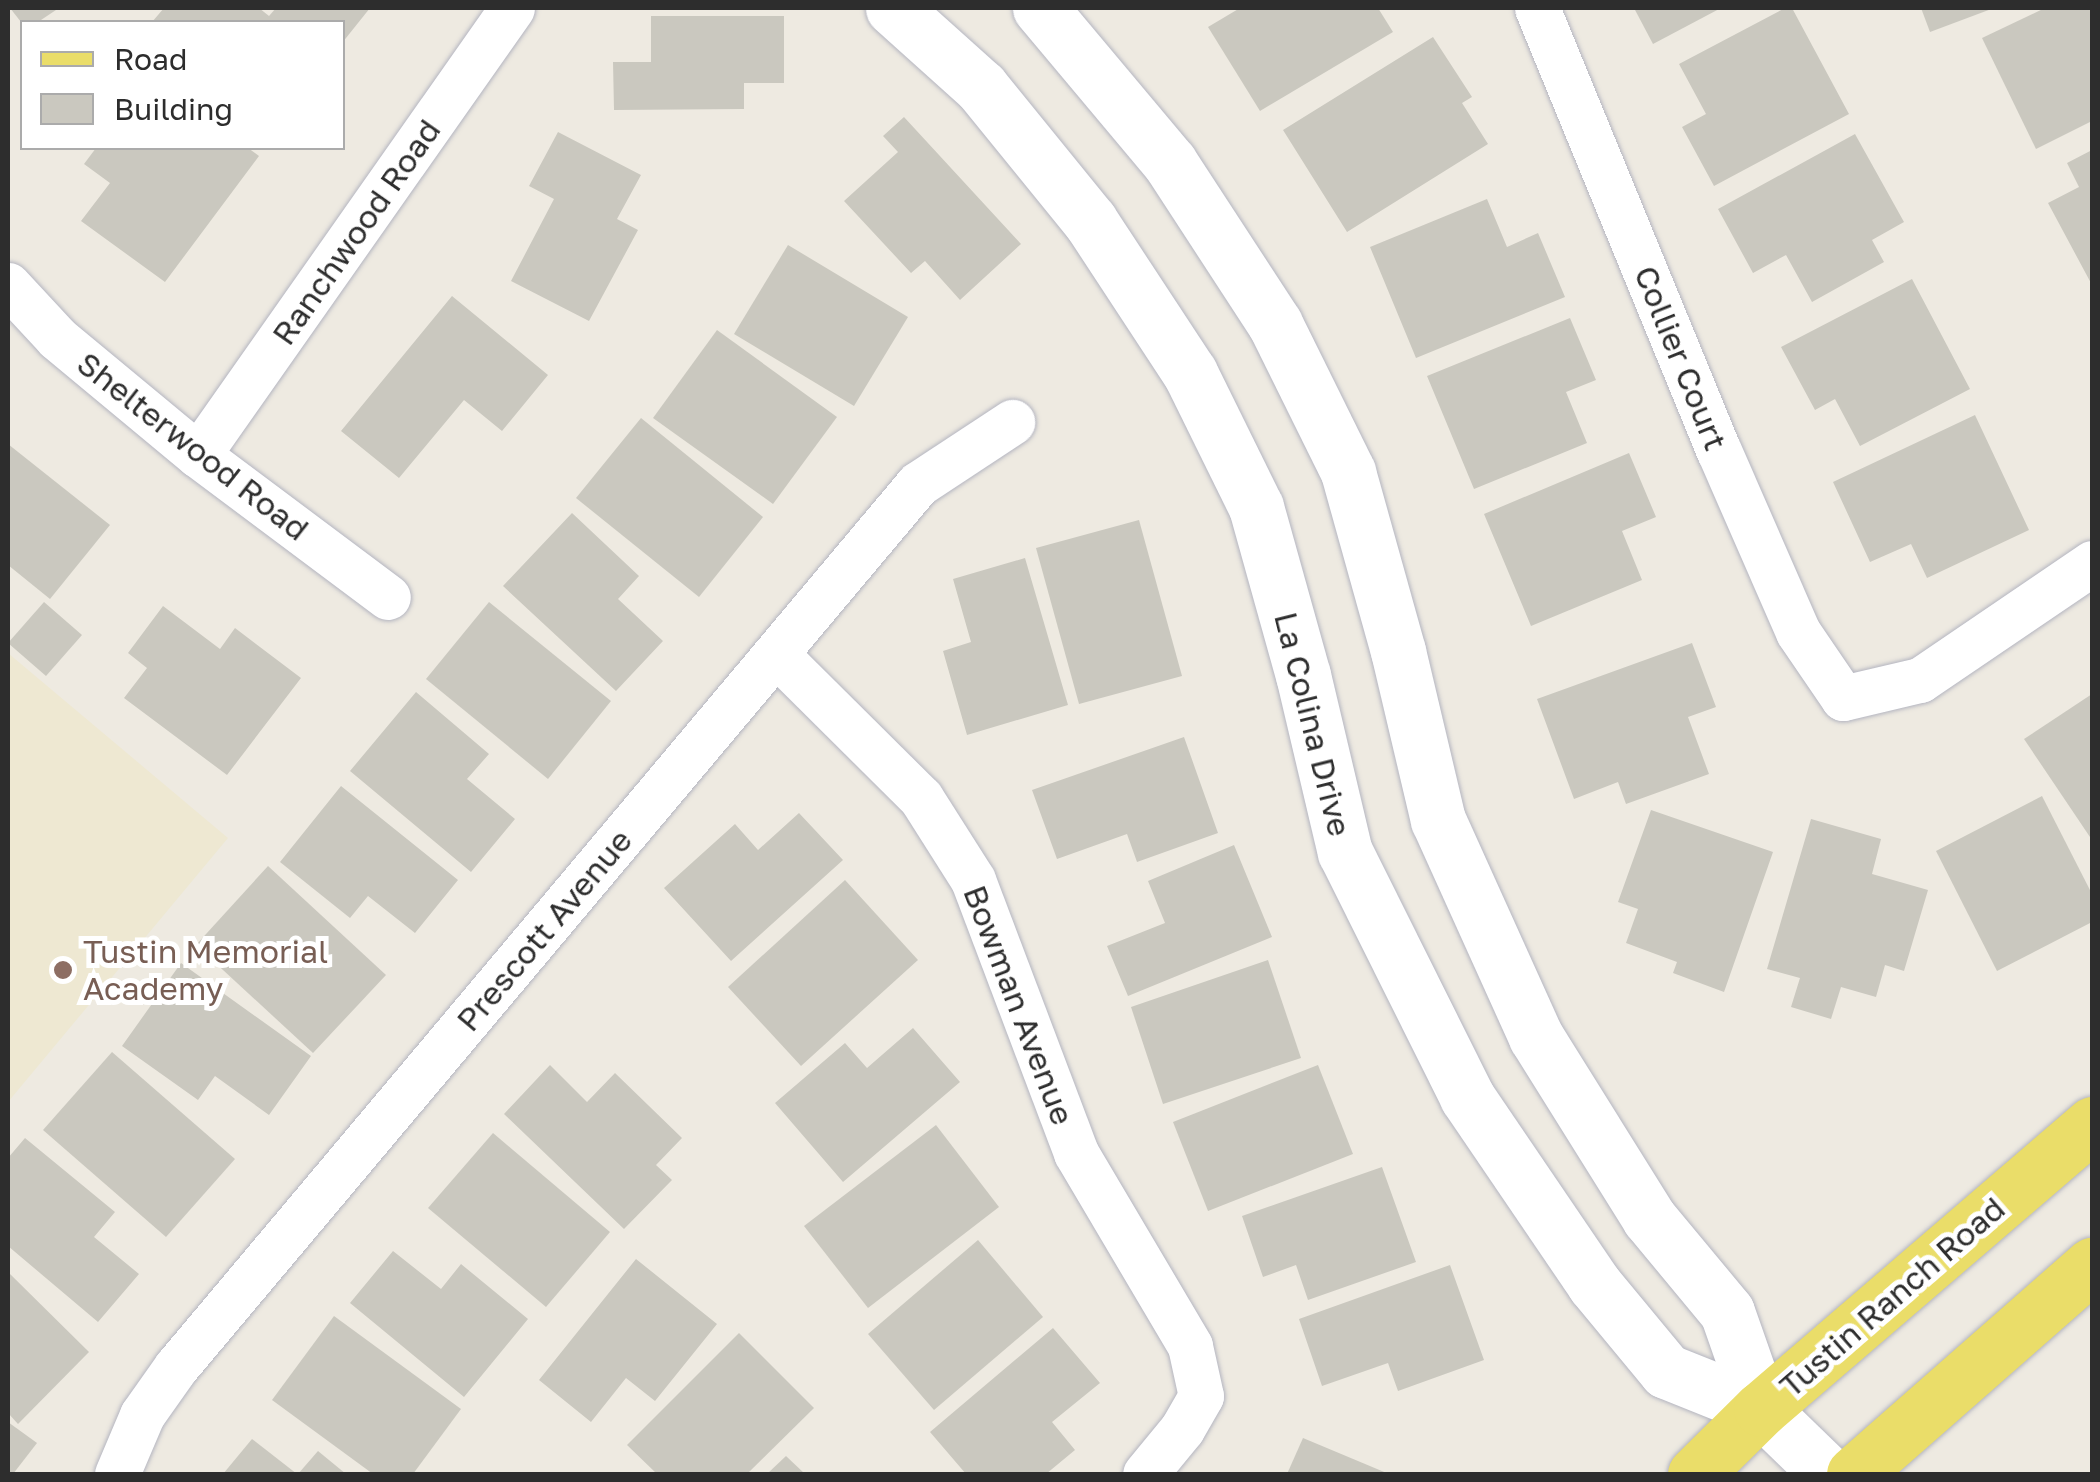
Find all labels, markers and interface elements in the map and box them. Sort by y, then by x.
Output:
legend [20,20,345,150]
text: Road [114,41,188,77]
text: Building [114,91,233,127]
street label: Ranchwood Road [264,112,448,352]
street label: Collier Court [1627,260,1735,456]
street label: Shelterwood Road [70,344,316,548]
street label: La Colina Drive [1267,608,1359,840]
street label: Prescott Avenue [448,821,640,1039]
street label: Bowman Avenue [956,880,1082,1130]
place label: Tustin Memorial Academy [83,933,328,1008]
marker: Tustin Memorial Academy [52,959,74,981]
street label: Tustin Ranch Road [1772,1189,2012,1405]

